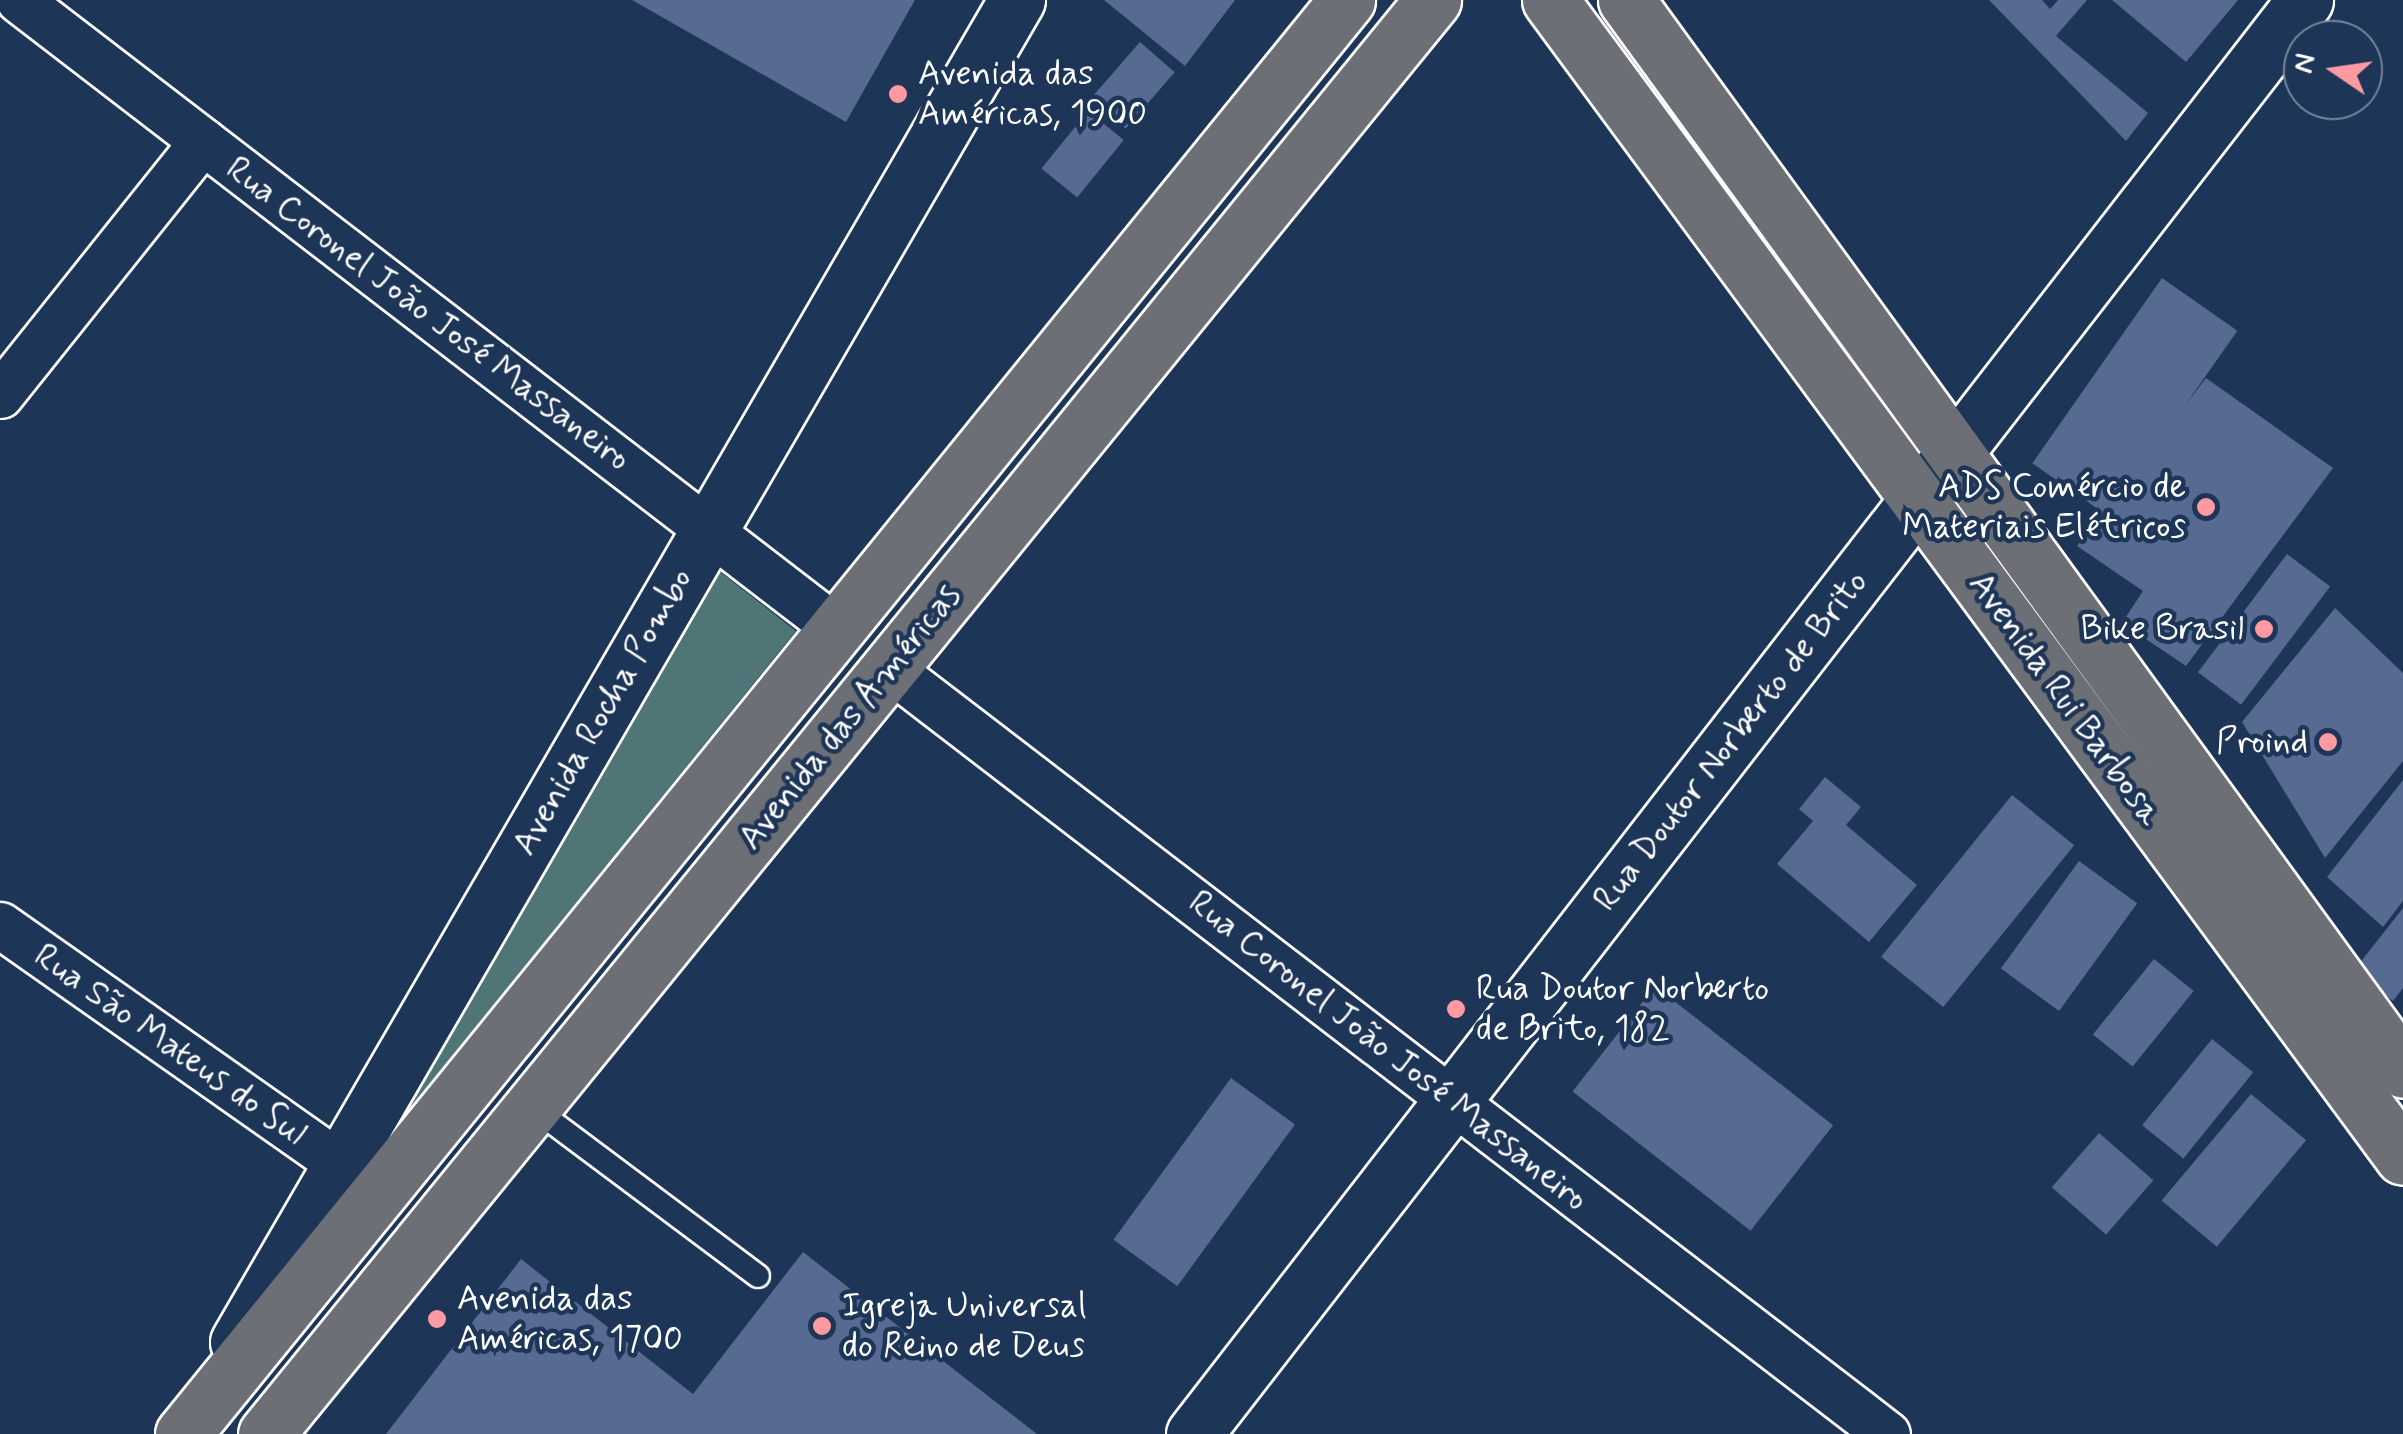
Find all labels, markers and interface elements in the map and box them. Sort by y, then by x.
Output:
north arrow [2283,20,2383,120]
text: N [2285,50,2325,77]
place label: Avenida das Américas, 1900 [918,53,1147,135]
marker: Avenida das Américas, 1900 [887,83,909,105]
street label: Rua Coronel João José Massaneiro [216,147,640,481]
place label: ADS Comércio de Materiais Elétricos [1902,466,2186,548]
marker: ADS Comércio de Materiais Elétricos [2195,496,2217,518]
street label: Avenida Rocha Pombo [504,562,702,862]
street label: Avenida Rui Barbosa [1958,563,2172,835]
street label: Rua Doutor Norberto de Brito [1586,564,1876,918]
street label: Avenida das Américas [733,580,967,854]
place label: Bike Brasil [2084,608,2244,650]
marker: Bike Brasil [2253,618,2275,640]
place label: Proind [2216,721,2308,763]
marker: Proind [2317,731,2339,753]
street label: Rua Coronel João José Massaneiro [1179,881,1597,1221]
street label: Rua São Mateus do Sul [24,934,316,1156]
place label: Rua Doutor Norberto de Brito, 182 [1476,968,1768,1050]
marker: Rua Doutor Norberto de Brito, 182 [1445,998,1467,1020]
place label: Avenida das Américas, 1700 [457,1278,683,1360]
place label: Igreja Universal do Reino de Deus [842,1285,1087,1367]
marker: Avenida das Américas, 1700 [426,1308,448,1330]
marker: Igreja Universal do Reino de Deus [811,1315,833,1337]

